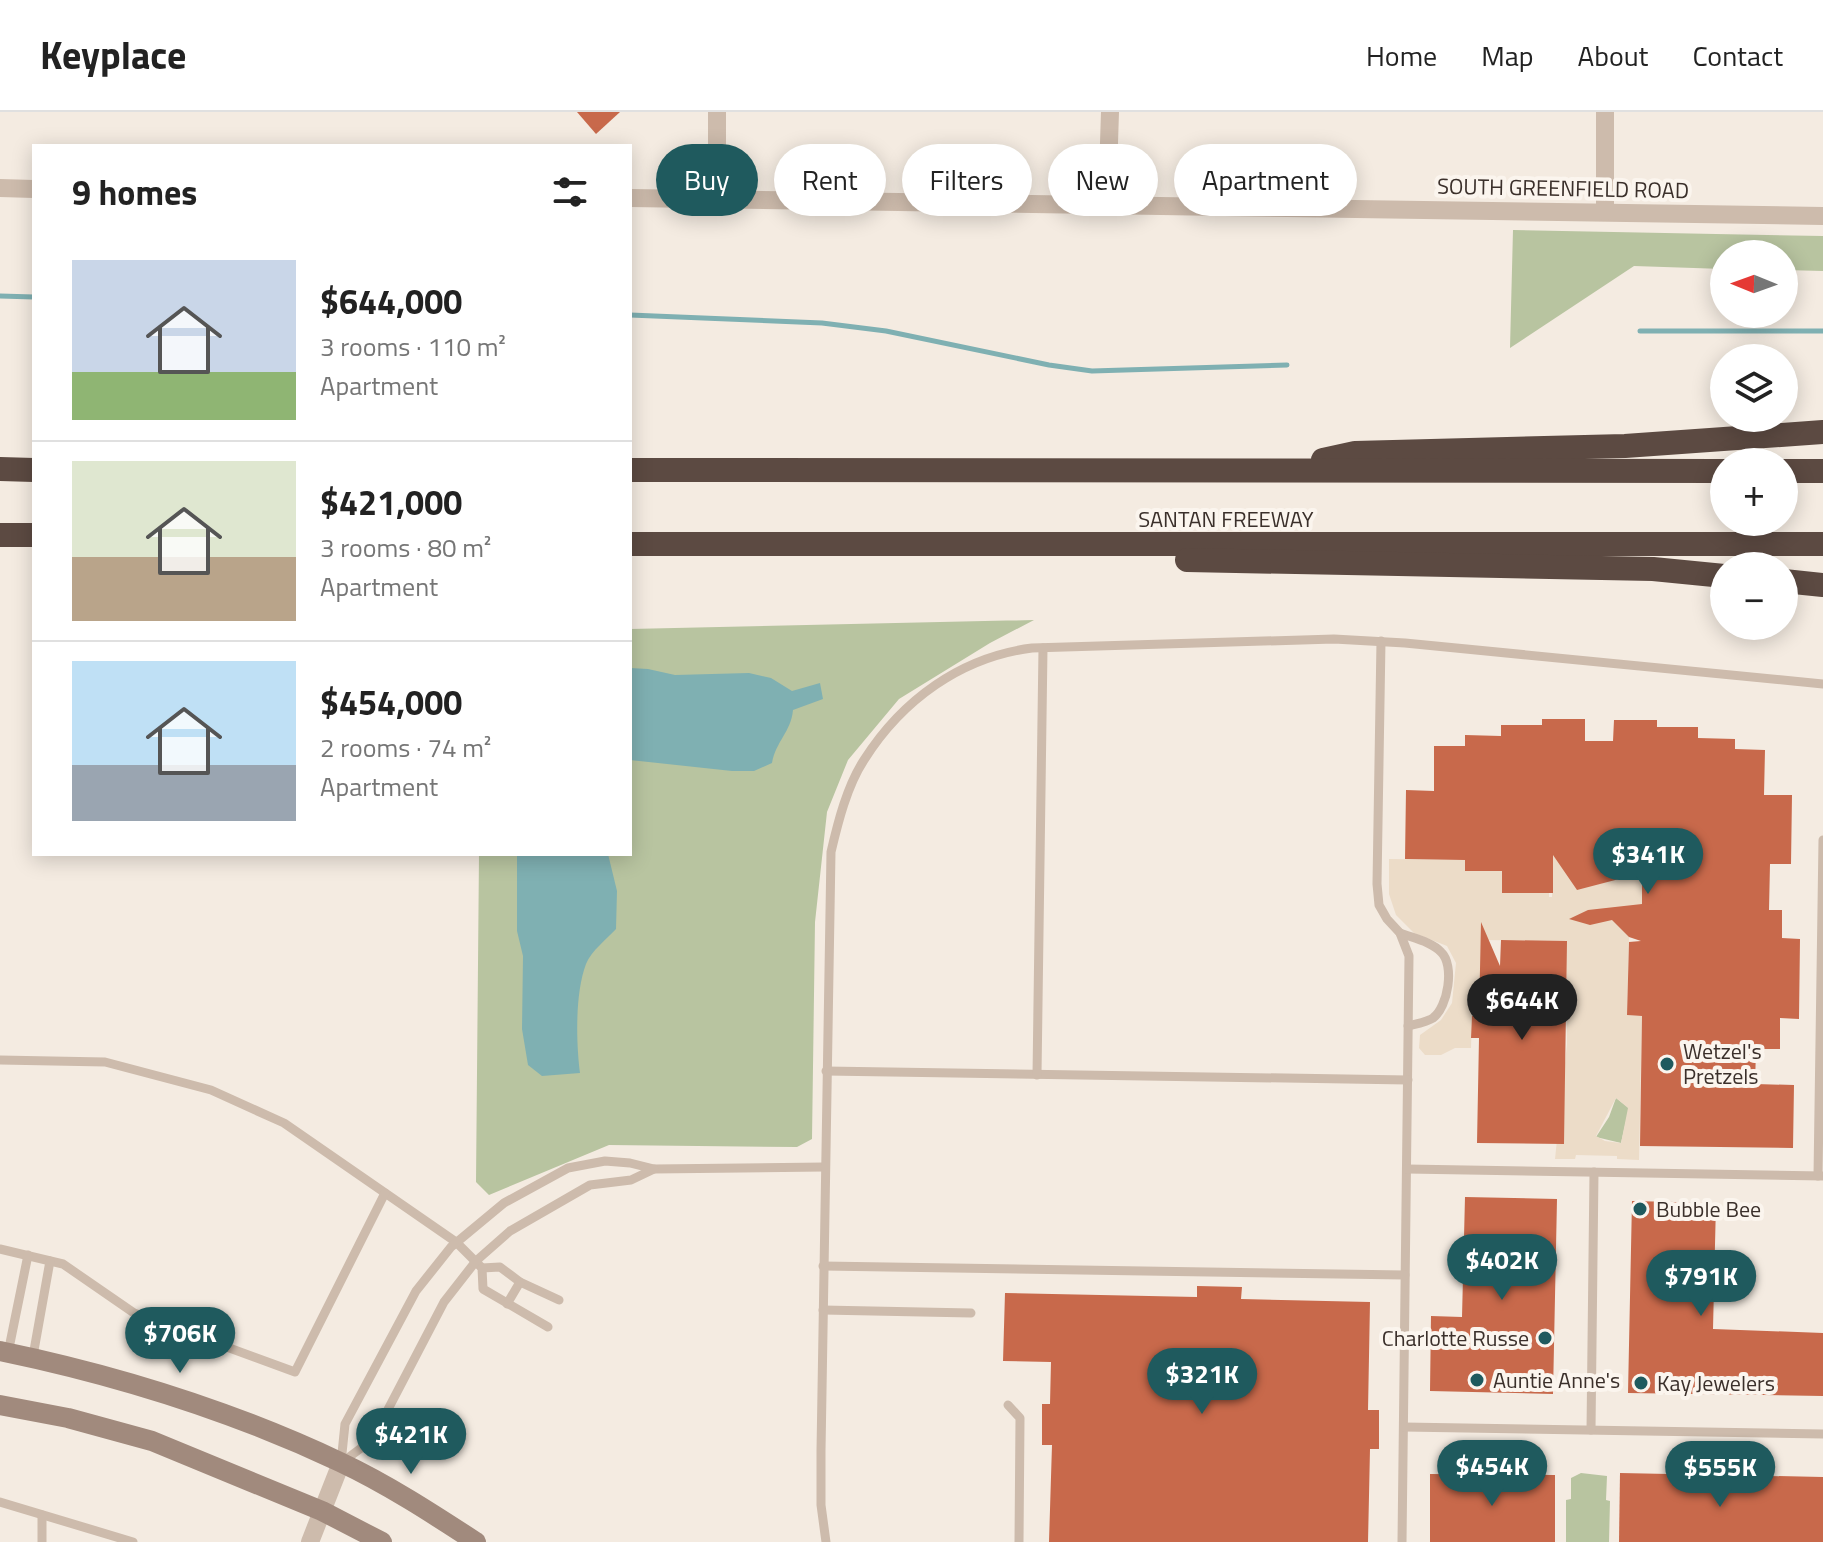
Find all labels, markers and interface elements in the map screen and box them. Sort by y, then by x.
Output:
text: Keyplace [40,26,187,84]
text: Home [1366,34,1437,77]
text: Map [1481,34,1534,77]
text: About [1578,34,1648,77]
text: Contact [1692,34,1783,77]
chip: Buy [656,144,758,216]
chip: Rent [774,144,886,216]
chip: Filters [902,144,1032,216]
chip: New [1048,144,1158,216]
chip: Apartment [1174,144,1357,216]
text: 9 homes [72,166,197,218]
street label: SOUTH GREENFIELD ROAD [1437,169,1689,207]
icon: filters [548,170,592,214]
north arrow [1710,240,1798,328]
map controls [1710,240,1798,640]
text: $644,000 [320,275,462,327]
icon: home [136,292,232,388]
text: 3 rooms · 110 m² [320,327,506,366]
button: layers [1710,344,1798,432]
text: Apartment [320,366,438,405]
button: + [1710,448,1798,536]
text: $421,000 [320,476,462,528]
icon: home [136,493,232,589]
street label: SANTAN FREEWAY [1138,502,1314,536]
text: 3 rooms · 80 m² [320,528,491,567]
button: − [1710,552,1798,640]
text: Apartment [320,567,438,606]
text: $454,000 [320,676,462,728]
icon: home [136,693,232,789]
text: 2 rooms · 74 m² [320,728,491,767]
text: Apartment [320,767,438,806]
pin: $341K [1592,828,1704,896]
text: $341K [1611,834,1685,873]
pin: $644K [1466,974,1578,1042]
text: $644K [1485,980,1559,1019]
place label: Wetzel's Pretzels [1683,1034,1762,1093]
marker: Wetzel's Pretzels [1658,1055,1676,1073]
place label: Bubble Bee [1656,1192,1761,1226]
marker: Bubble Bee [1631,1200,1649,1218]
pin: $402K [1446,1234,1558,1302]
text: $402K [1465,1240,1539,1279]
pin: $791K [1645,1250,1757,1318]
text: $791K [1664,1256,1738,1295]
pin: $706K [124,1307,236,1375]
text: $706K [143,1313,217,1352]
place label: Charlotte Russe [1382,1321,1529,1355]
marker: Charlotte Russe [1536,1329,1554,1347]
pin: $321K [1146,1348,1258,1416]
text: $321K [1165,1354,1239,1393]
place label: Auntie Anne's [1493,1363,1620,1397]
place label: Kay Jewelers [1657,1366,1775,1400]
marker: Auntie Anne's [1468,1371,1486,1389]
marker: Kay Jewelers [1632,1374,1650,1392]
pin: $421K [355,1408,467,1476]
text: $421K [374,1414,448,1453]
pin: $454K [1436,1440,1548,1508]
pin: $555K [1664,1441,1776,1509]
text: $454K [1455,1446,1529,1485]
text: $555K [1683,1447,1757,1486]

